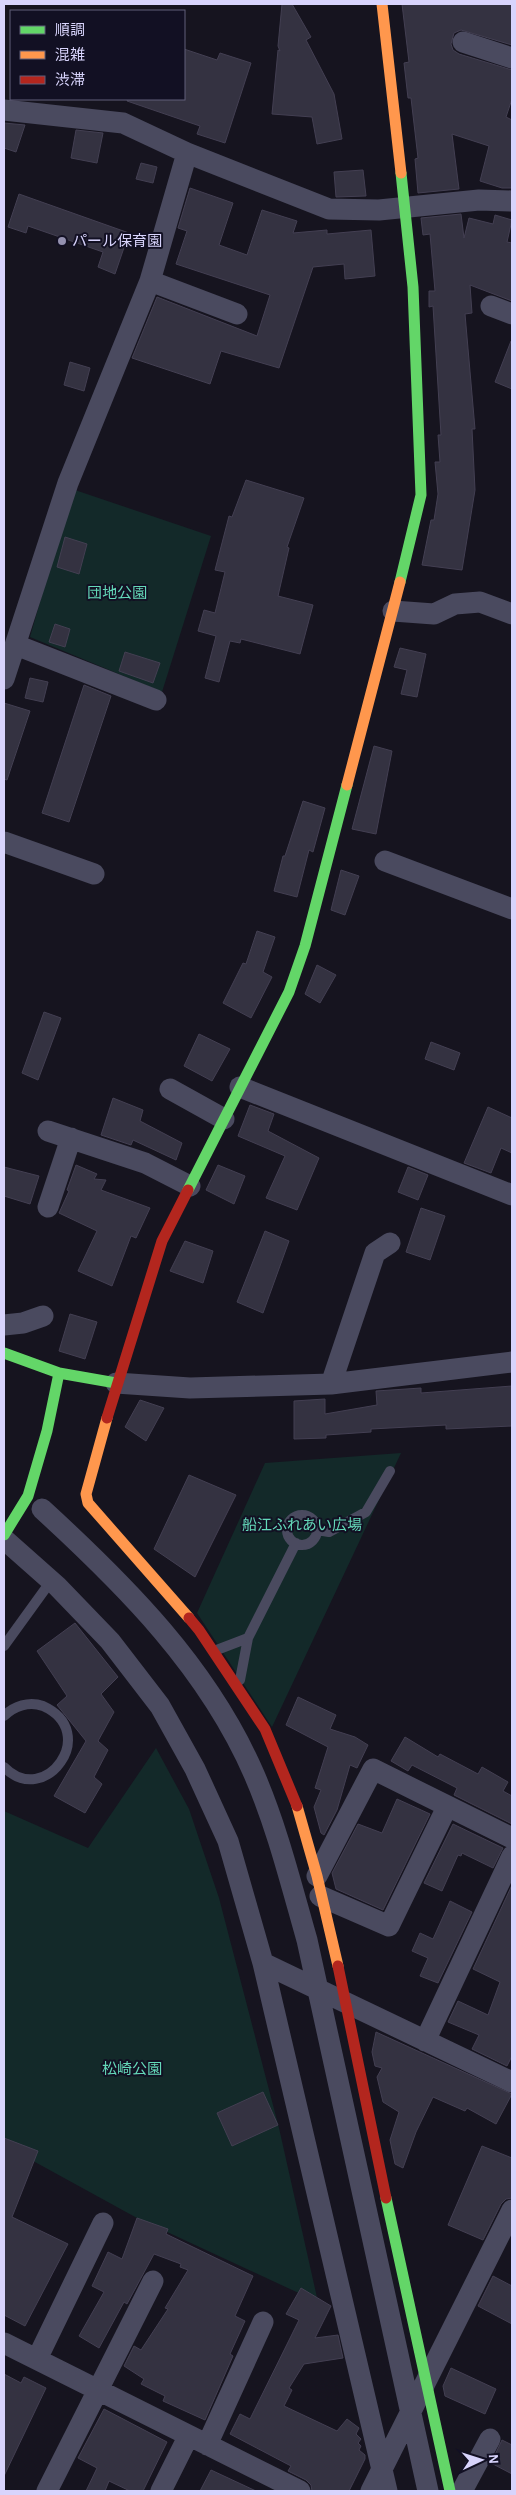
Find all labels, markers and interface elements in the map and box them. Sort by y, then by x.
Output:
legend [10,10,185,100]
text: 順調 [55,23,85,38]
text: 混雑 [55,47,85,63]
text: 渋滞 [55,72,85,88]
place label: パール保育園 [72,233,162,249]
marker: パール保育園 [56,235,68,247]
park label: 団地公園 [87,585,147,601]
park label: 船江ふれあい広場 [242,1517,362,1533]
park label: 松崎公園 [102,2061,162,2077]
north arrow [456,2435,506,2485]
text: N [486,2454,500,2465]

